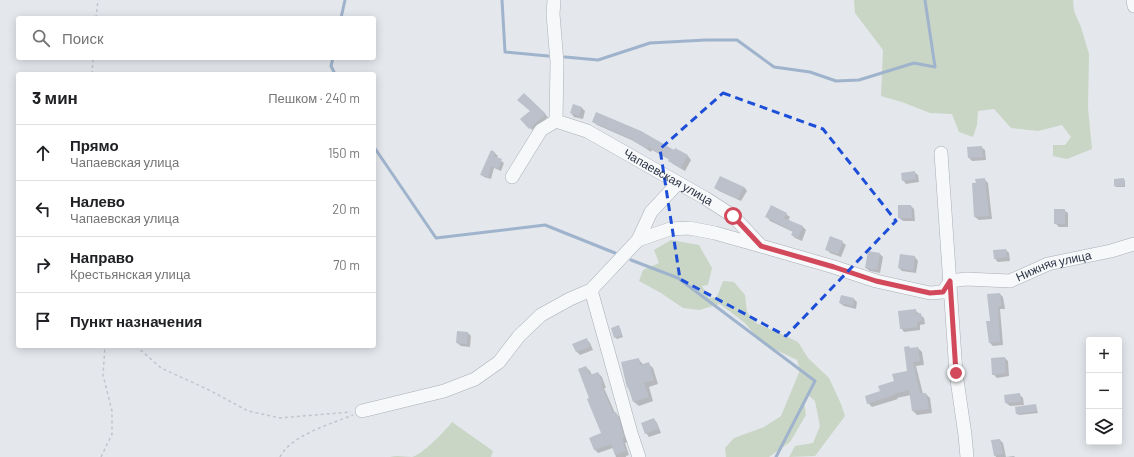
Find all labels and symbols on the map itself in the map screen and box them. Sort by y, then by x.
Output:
street label: Чапаевская улица [621,145,716,208]
route start [724,207,742,225]
street label: Нижняя улица [1013,247,1093,283]
route end [947,364,965,382]

